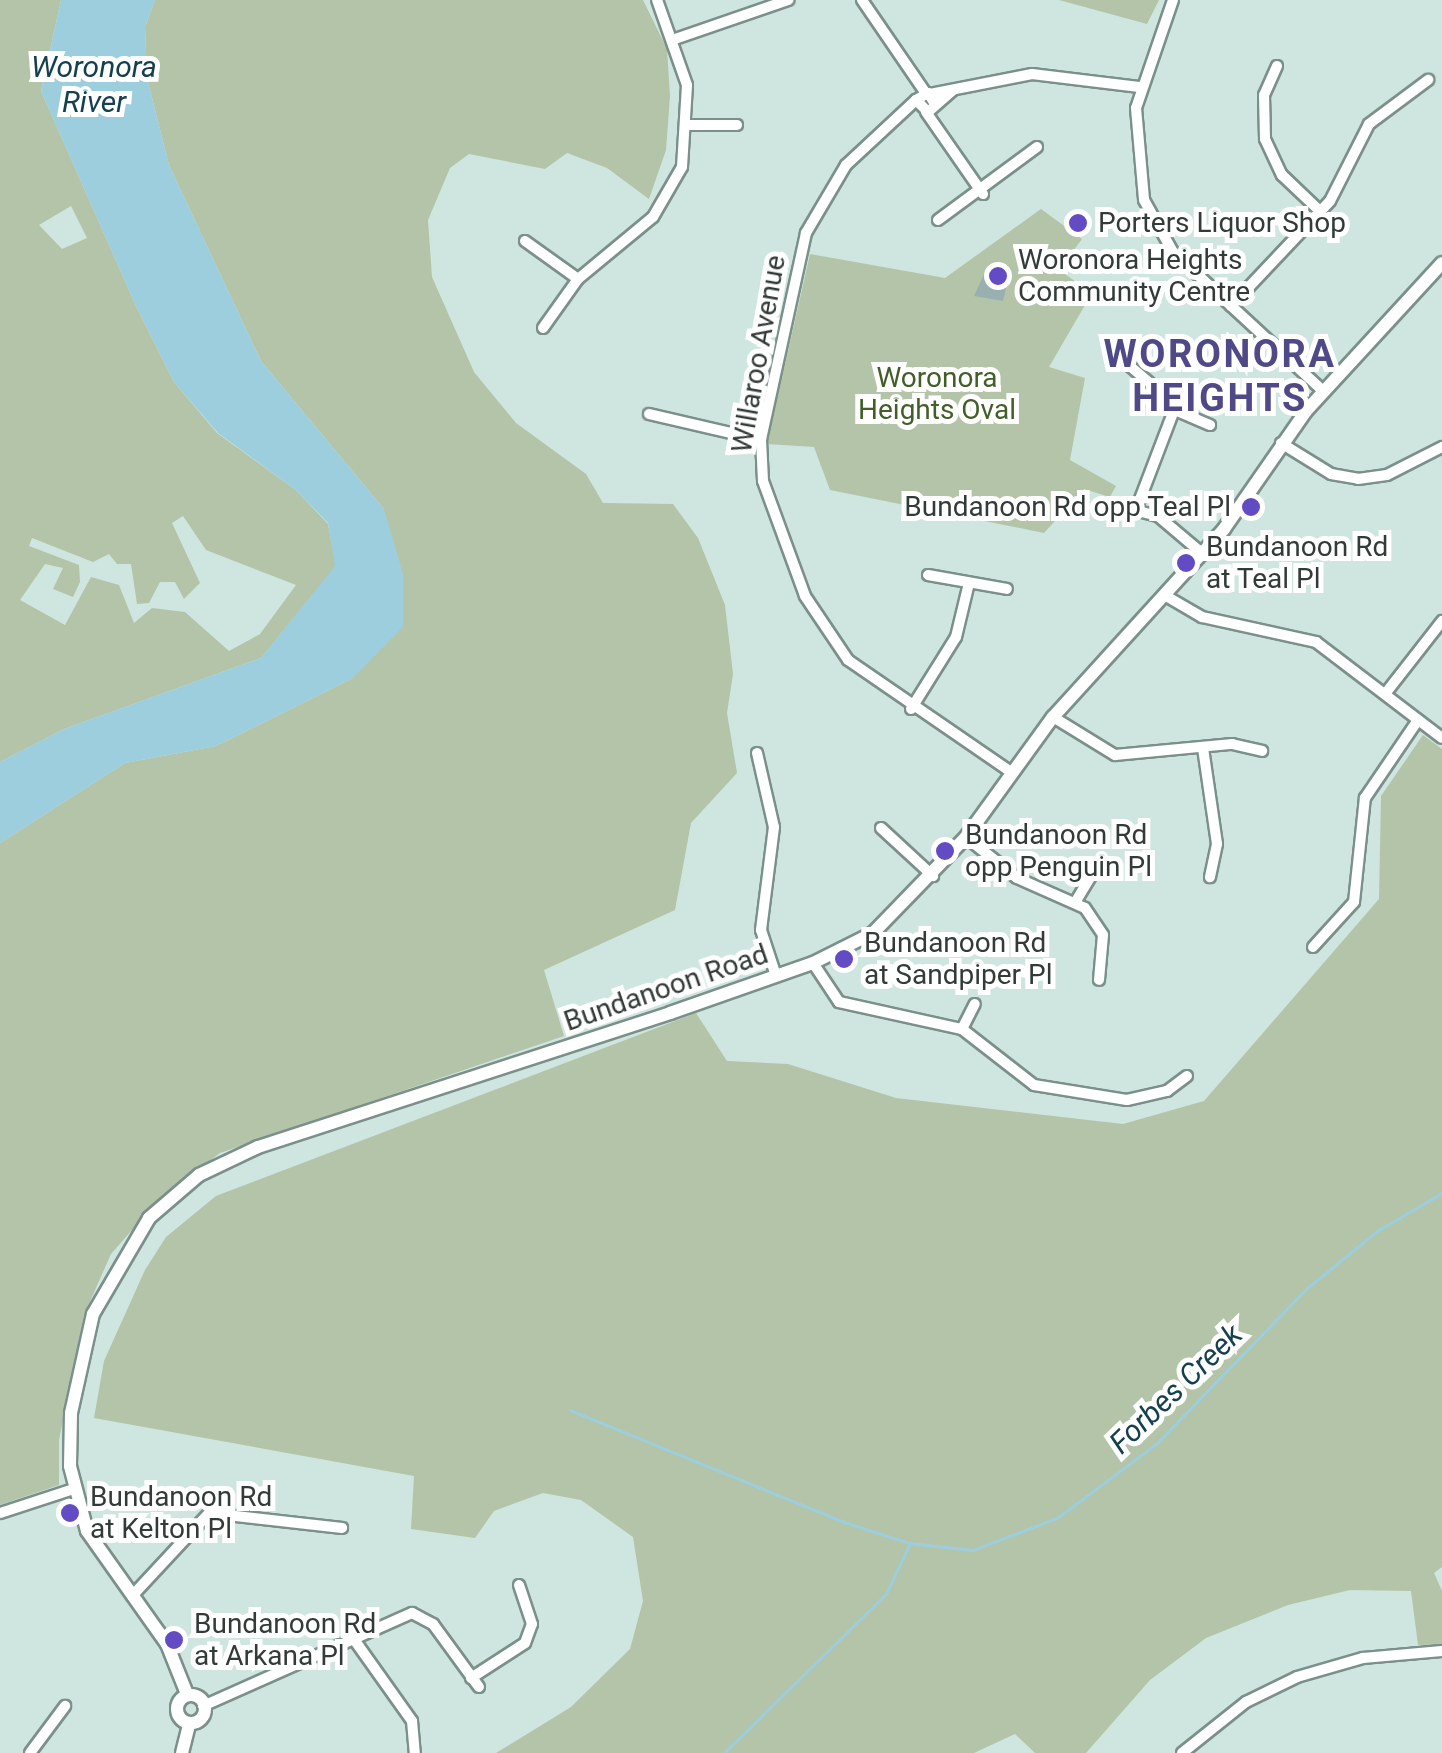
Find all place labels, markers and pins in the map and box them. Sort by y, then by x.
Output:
place label: Porters Liquor Shop [1098,206,1346,240]
marker: Porters Liquor Shop [1067,212,1089,234]
place label: Woronora Heights Community Centre [1018,243,1250,309]
marker: Woronora Heights Community Centre [987,265,1009,287]
place label: Bundanoon Rd opp Teal Pl [904,490,1231,524]
marker: Bundanoon Rd opp Teal Pl [1240,496,1262,518]
place label: Bundanoon Rd at Teal Pl [1206,530,1388,596]
marker: Bundanoon Rd at Teal Pl [1175,552,1197,574]
place label: Bundanoon Rd opp Penguin Pl [965,818,1152,884]
marker: Bundanoon Rd opp Penguin Pl [934,840,956,862]
place label: Bundanoon Rd at Sandpiper Pl [864,926,1052,992]
marker: Bundanoon Rd at Sandpiper Pl [833,948,855,970]
place label: Bundanoon Rd at Kelton Pl [90,1480,272,1546]
marker: Bundanoon Rd at Kelton Pl [59,1502,81,1524]
place label: Bundanoon Rd at Arkana Pl [194,1607,376,1673]
marker: Bundanoon Rd at Arkana Pl [163,1629,185,1651]

